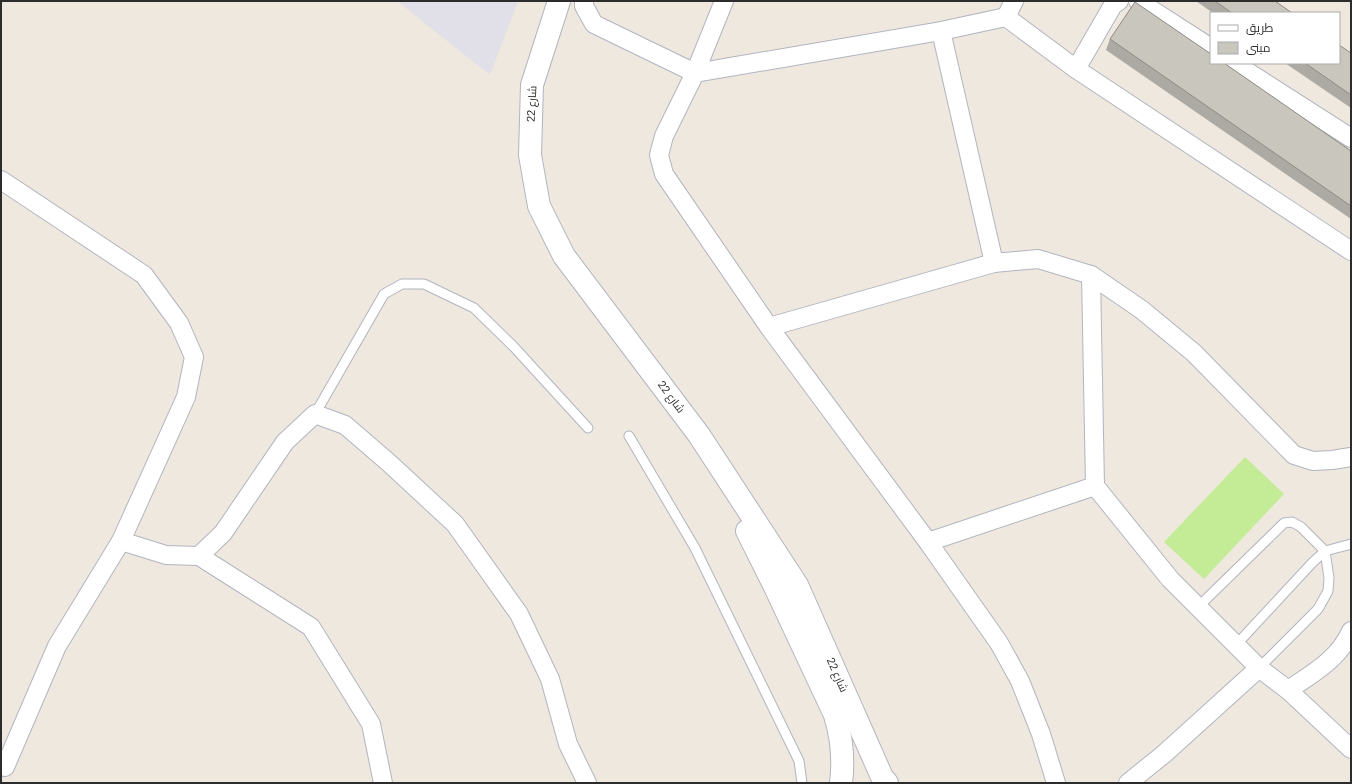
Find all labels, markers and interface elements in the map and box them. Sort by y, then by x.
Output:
legend [1210,12,1340,64]
text: طريق [1246,21,1274,35]
text: مبنى [1246,41,1271,55]
street label: شارع 22 [525,85,540,123]
street label: شارع 22 [654,379,687,416]
street label: شارع 22 [823,656,850,695]

